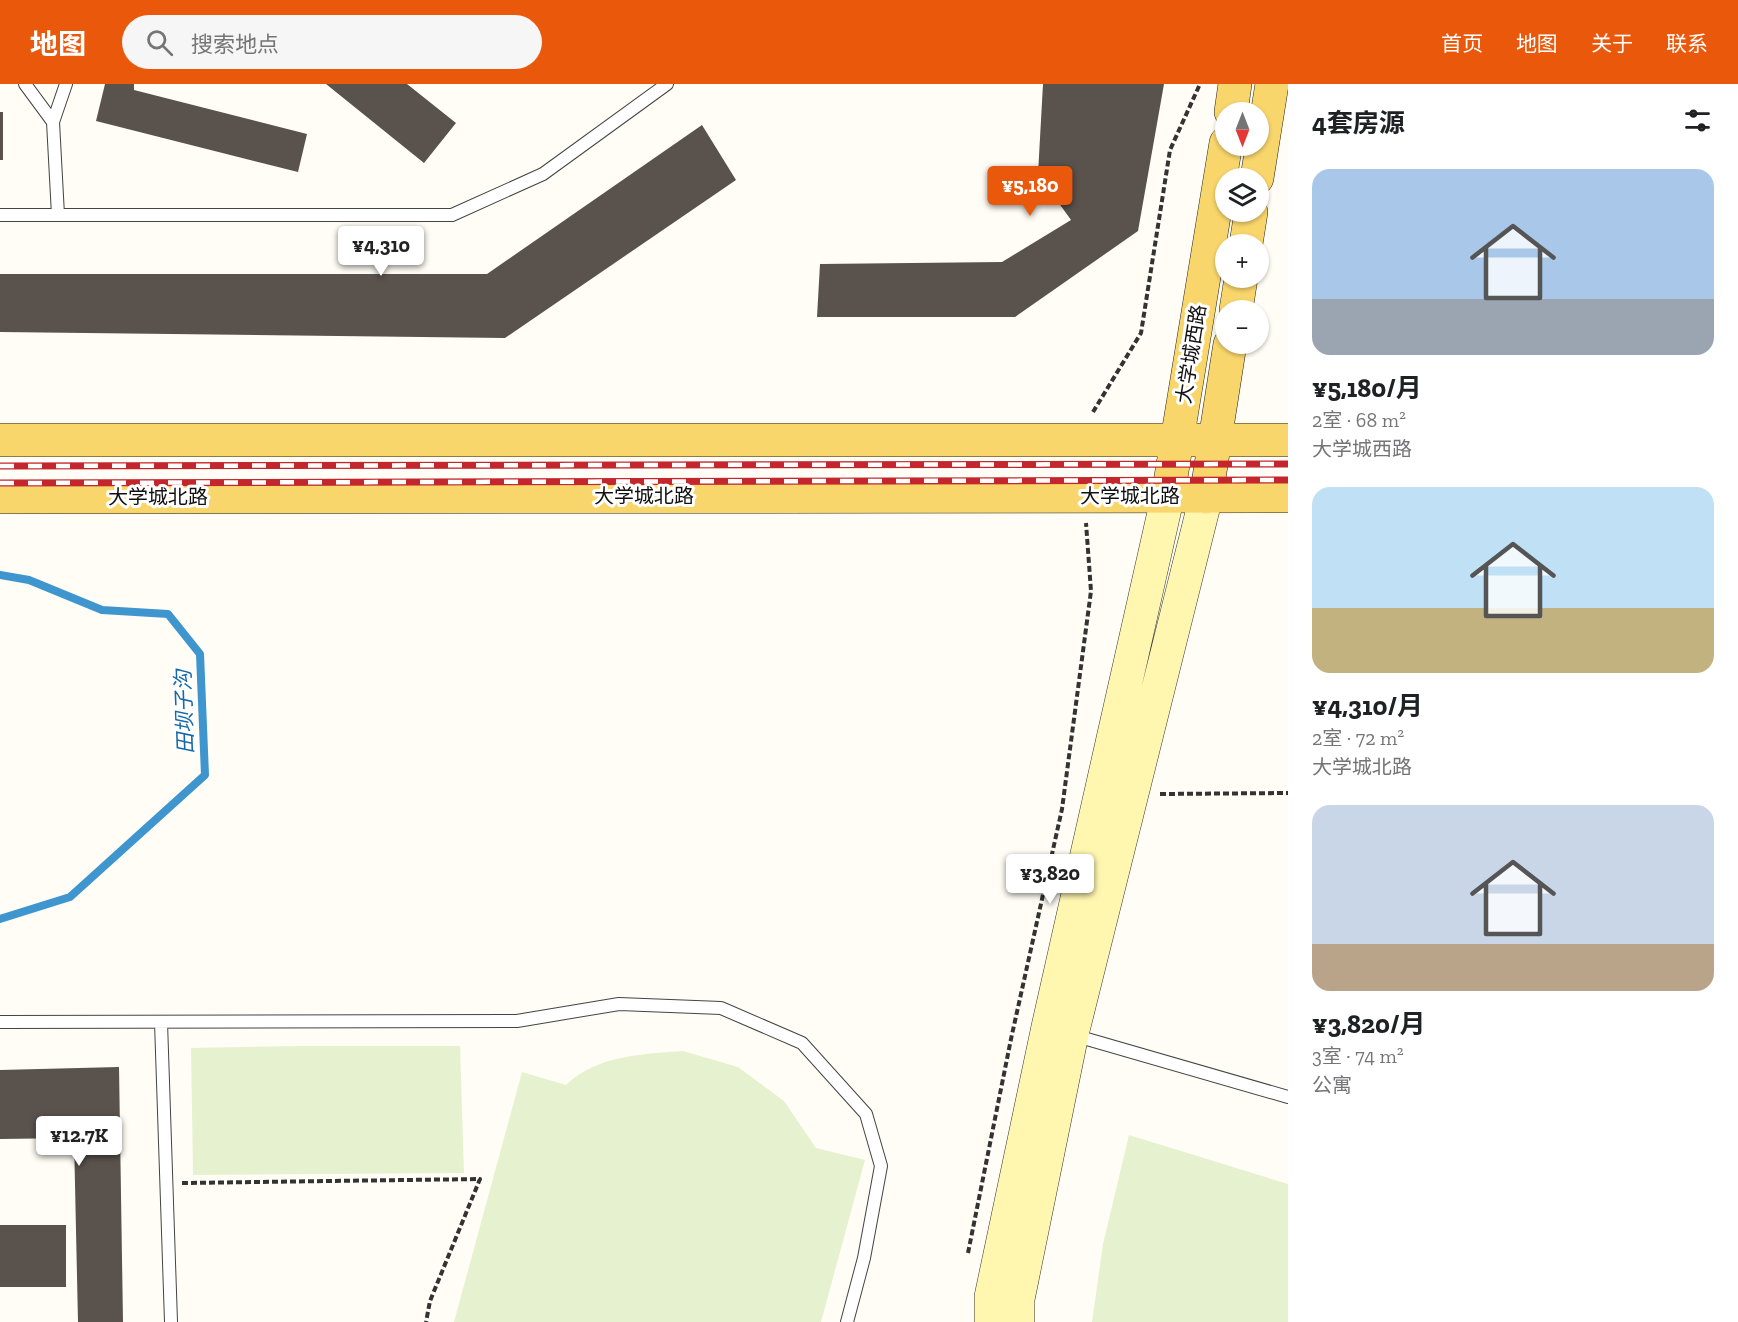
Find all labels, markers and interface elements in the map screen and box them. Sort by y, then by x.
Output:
search box [122,15,542,69]
icon: search [143,26,176,59]
text: 地图 [30,28,86,61]
text: 搜索地点 [191,31,279,58]
text: 首页 [1441,31,1483,56]
text: 地图 [1516,31,1558,56]
text: 关于 [1591,31,1633,56]
text: 联系 [1666,31,1708,56]
north arrow [1215,102,1269,156]
map controls [1215,102,1269,354]
icon: filters [1681,104,1714,137]
text: 4套房源 [1312,107,1405,139]
pin: ¥5,180 [981,166,1079,217]
button: layers [1215,168,1269,222]
text: ¥5,180 [1001,173,1059,197]
icon: home [1459,208,1567,316]
pin: ¥4,310 [332,226,430,277]
text: ¥4,310 [352,233,410,257]
button: + [1215,234,1269,288]
button: − [1215,300,1269,354]
street label: 大学城西路 [1171,303,1211,405]
text: ¥5,180/月 [1312,372,1422,404]
text: 2室 · 68 m² [1312,408,1406,432]
text: 大学城西路 [1312,437,1412,461]
street label: 大学城北路 [594,484,694,508]
street label: 大学城北路 [1080,484,1180,508]
street label: 大学城北路 [108,485,208,509]
icon: home [1459,526,1567,634]
water label: 田坝子沟 [170,668,198,754]
text: ¥4,310/月 [1312,690,1423,722]
text: 2室 · 72 m² [1312,726,1404,750]
text: 大学城北路 [1312,755,1412,779]
icon: home [1459,844,1567,952]
pin: ¥3,820 [1001,854,1099,905]
text: ¥3,820 [1020,861,1080,885]
text: ¥3,820/月 [1312,1008,1426,1040]
text: 3室 · 74 m² [1312,1044,1404,1068]
text: 公寓 [1312,1073,1352,1097]
pin: ¥12.7K [30,1116,128,1167]
text: ¥12.7K [50,1123,108,1147]

